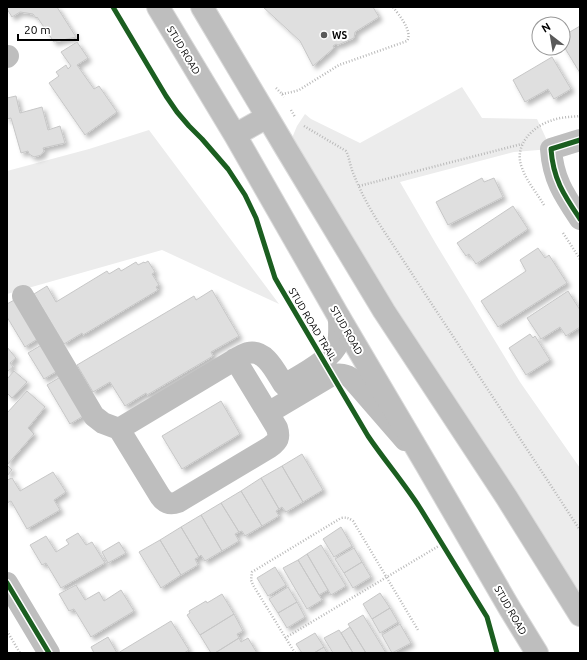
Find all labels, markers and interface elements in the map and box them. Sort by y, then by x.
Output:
scale bar [18,16,78,42]
north arrow [531,16,571,56]
text: N [539,20,552,35]
text: 20 m [24,23,51,36]
street label: STUD ROAD [165,24,202,76]
marker: WS [319,30,329,40]
place label: WS [332,30,347,41]
street label: STUD ROAD TRAIL [287,286,339,363]
street label: STUD ROAD [328,304,365,357]
street label: STUD ROAD [492,584,529,637]

